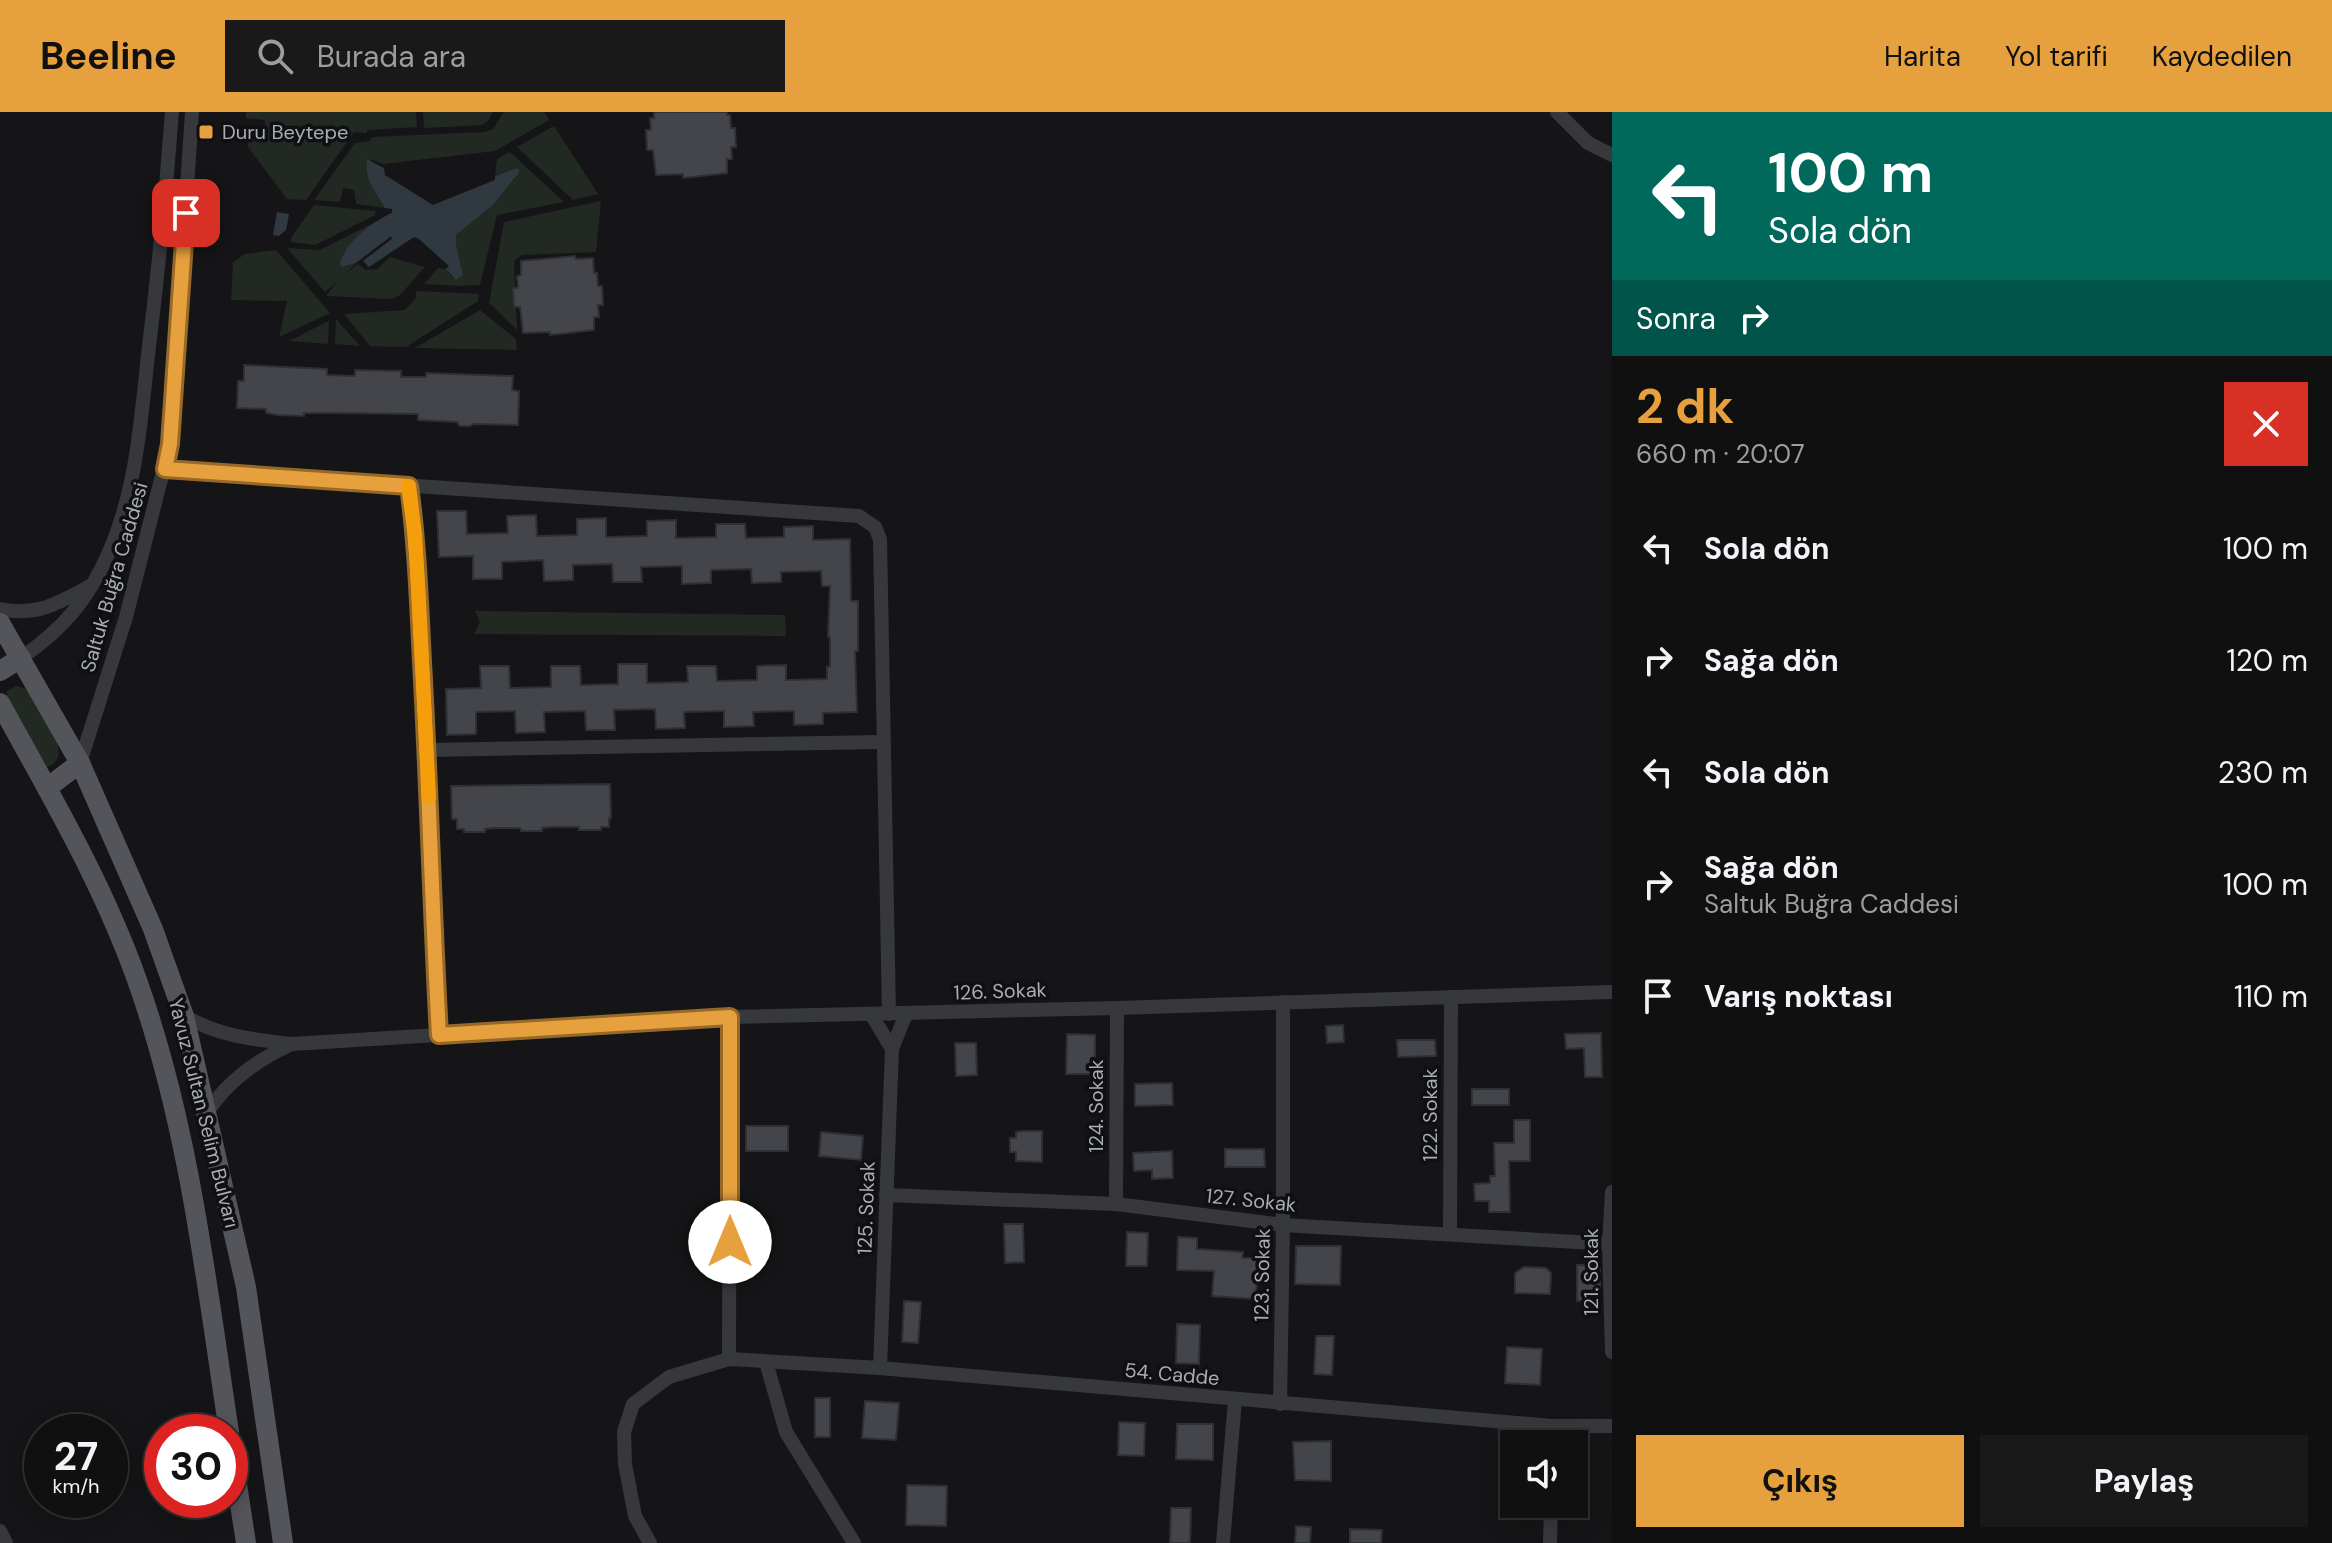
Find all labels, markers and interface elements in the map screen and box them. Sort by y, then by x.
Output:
search box [225,20,785,92]
text: Beeline [40,31,177,81]
icon: search [253,34,297,78]
text: Burada ara [317,37,466,76]
text: Harita [1884,38,1961,75]
text: Yol tarifi [2005,38,2108,75]
text: Kaydedilen [2152,38,2292,75]
place label: Duru Beytepe [222,119,348,145]
marker: Duru Beytepe [197,123,215,141]
text: 100 m [1768,136,1933,209]
icon: left [1636,144,1740,248]
pin [152,179,220,247]
icon: arrive [164,191,208,235]
text: Sola dön [1768,207,1912,254]
icon: right [1732,296,1776,340]
text: Sonra [1636,299,1716,338]
text: 2 dk [1636,375,1734,438]
button: close [2224,382,2308,466]
text: 660 m · 20:07 [1636,437,1805,471]
street label: Saltuk Buğra Caddesi [74,479,154,675]
icon: left [1636,526,1680,570]
text: Sola dön [1704,529,1830,568]
text: 100 m [2223,529,2308,568]
icon: right [1636,638,1680,682]
text: Sağa dön [1704,641,1839,680]
text: 120 m [2226,641,2308,680]
icon: left [1636,750,1680,794]
text: Sola dön [1704,753,1830,792]
text: 230 m [2218,753,2308,792]
text: Sağa dön [1704,848,1839,887]
icon: right [1636,862,1680,906]
text: 100 m [2223,865,2308,904]
text: Saltuk Buğra Caddesi [1704,887,1959,921]
icon: arrive [1636,974,1680,1018]
street label: 126. Sokak [953,976,1047,1006]
text: Varış noktası [1704,977,1893,1016]
text: 110 m [2234,977,2308,1016]
street label: Yavuz Sultan Selim Bulvarı [163,995,245,1231]
street label: 124. Sokak [1083,1059,1109,1153]
street label: 122. Sokak [1417,1069,1443,1161]
street label: 125. Sokak [851,1161,881,1255]
street label: 127. Sokak [1205,1182,1297,1218]
position arrow [688,1200,772,1284]
street label: 123. Sokak [1248,1228,1276,1322]
street label: 121. Sokak [1578,1228,1604,1316]
street label: 54. Cadde [1123,1357,1221,1391]
speed limit sign: 30 [144,1414,248,1518]
text: 27 [54,1430,98,1482]
map controls [1500,1430,1588,1518]
button: sound [1500,1430,1588,1518]
button: Çıkış [1636,1435,1964,1527]
button: Paylaş [1980,1435,2308,1527]
text: km/h [52,1473,100,1499]

